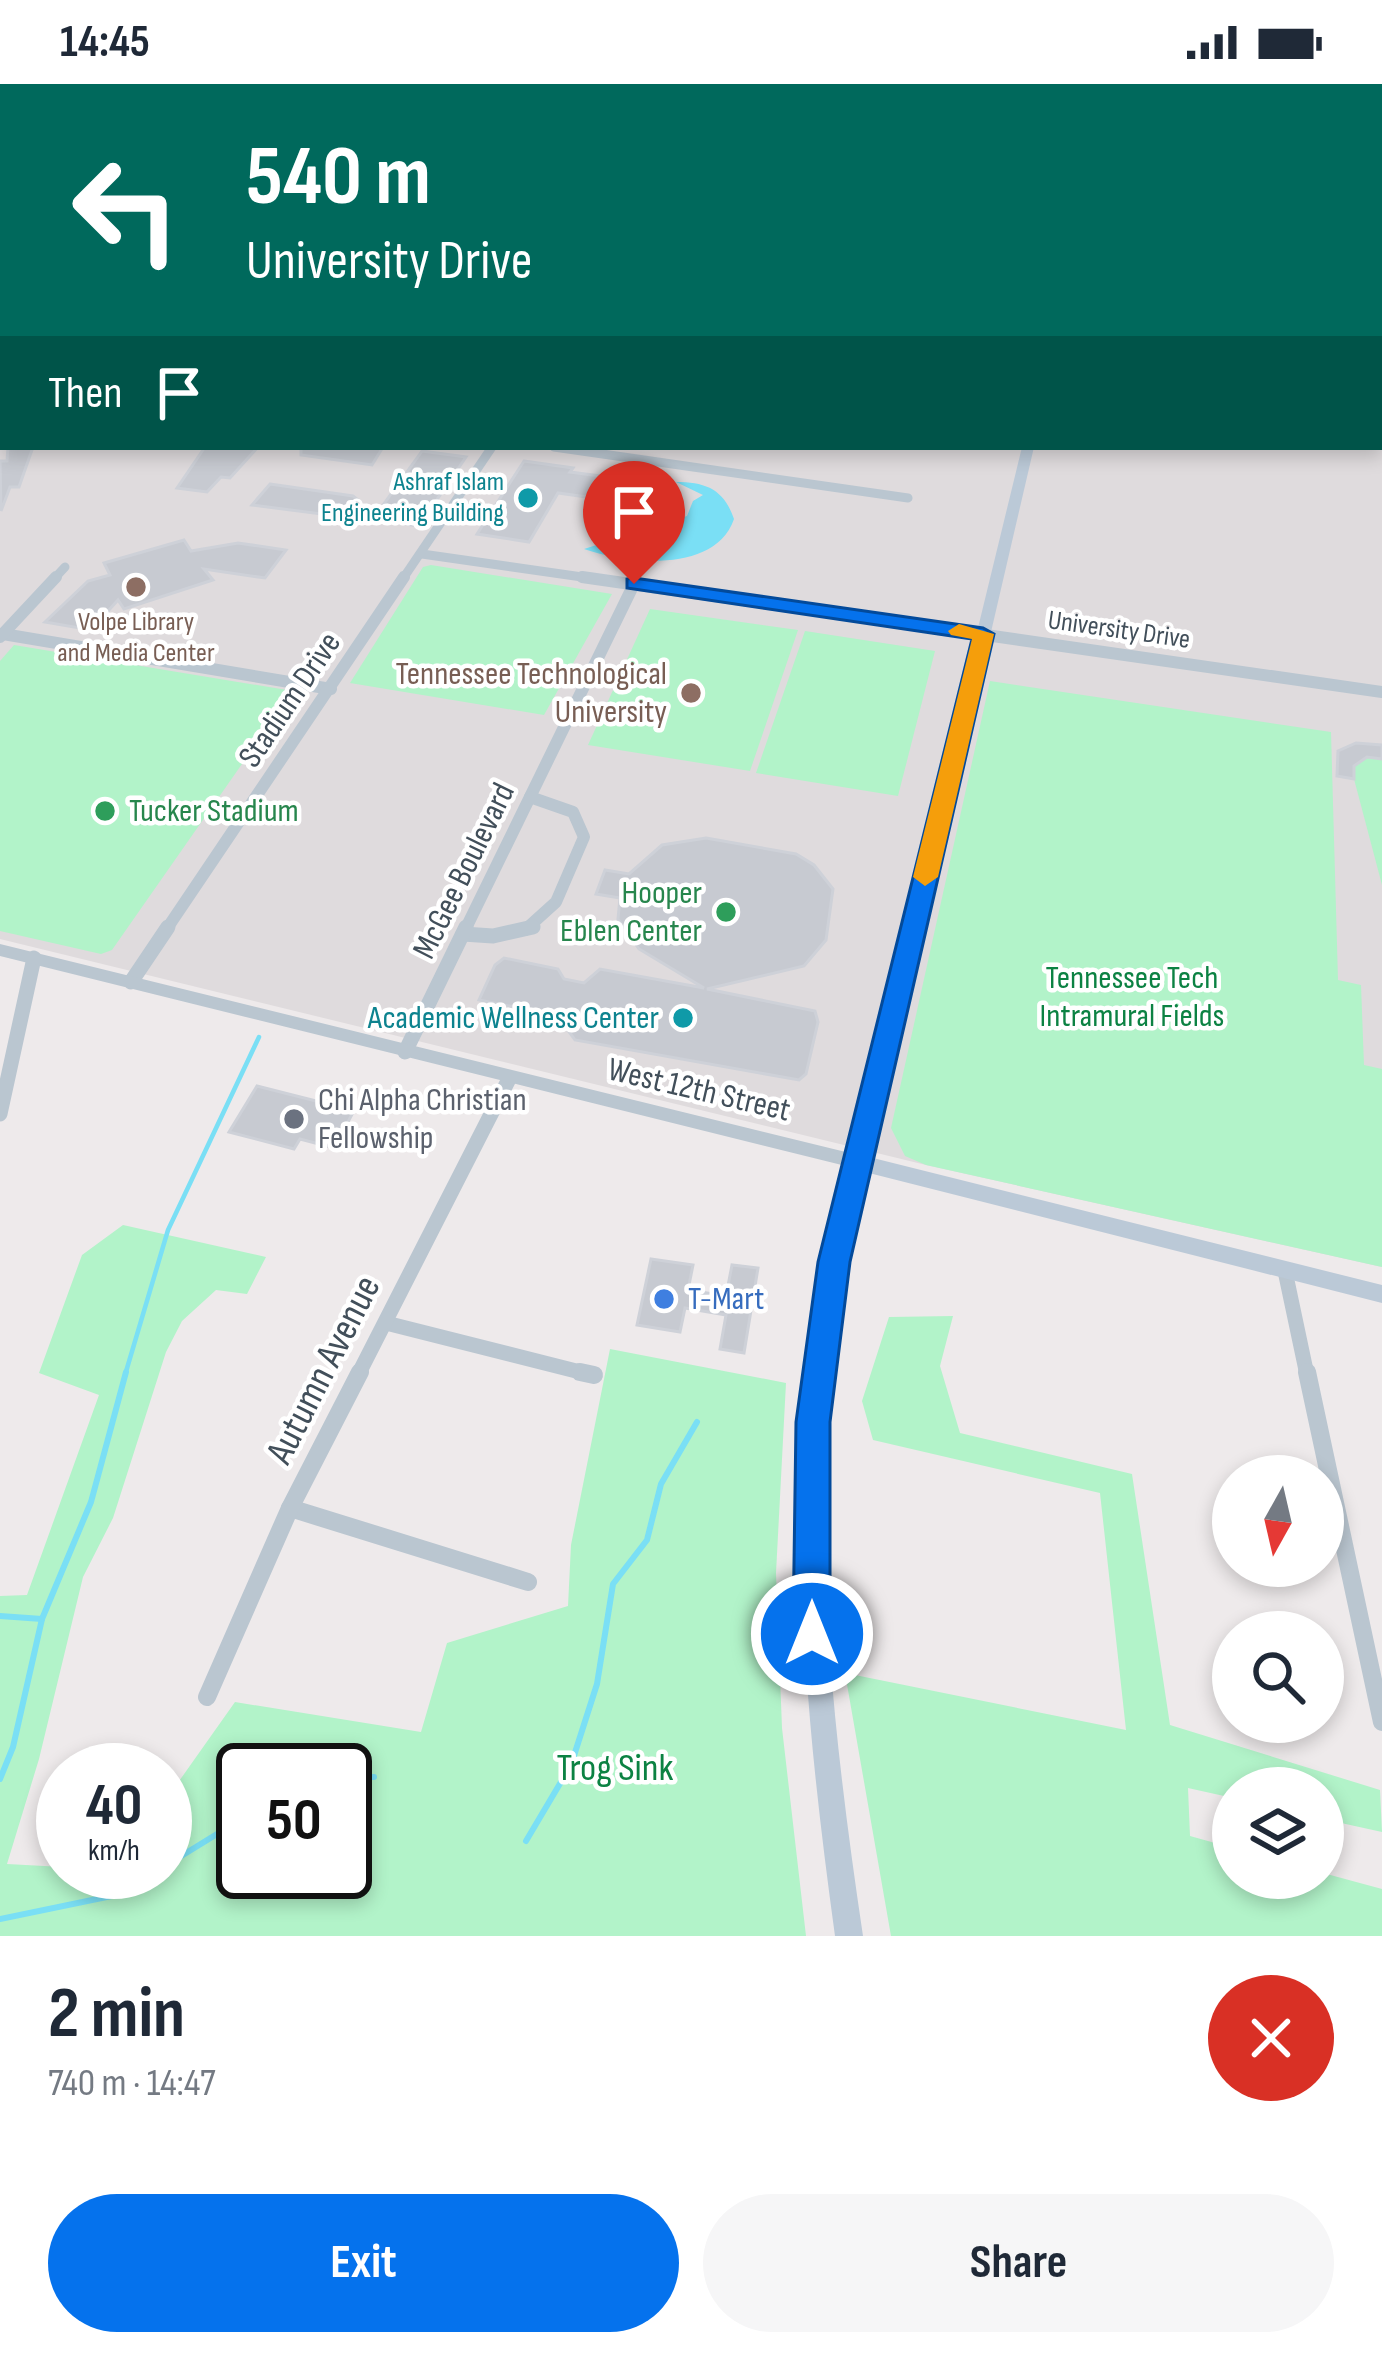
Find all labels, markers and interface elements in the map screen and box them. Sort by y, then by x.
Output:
text: 14:45 [60,15,150,70]
text: 540 m [246,127,431,228]
icon: left [48,132,204,288]
text: University Drive [246,229,532,294]
icon: arrive [146,360,212,426]
text: Then [48,366,122,421]
pin [583,461,685,584]
place label: Ashraf Islam Engineering Building [321,466,504,529]
icon: arrive [601,479,667,545]
marker: Ashraf Islam Engineering Building [515,485,541,511]
marker: Volpe Library and Media Center [123,574,149,600]
street label: University Drive [1046,604,1192,656]
place label: Volpe Library and Media Center [57,606,215,669]
street label: Stadium Drive [230,625,350,775]
place label: Tennessee Technological University [396,654,667,732]
marker: Tennessee Technological University [678,680,704,706]
street label: McGee Boulevard [404,777,524,965]
place label: Tucker Stadium [129,791,299,831]
marker: Tucker Stadium [92,798,118,824]
place label: Hooper Eblen Center [560,873,702,951]
marker: Hooper Eblen Center [713,899,739,925]
park label: Tennessee Tech Intramural Fields [1040,958,1224,1036]
place label: Academic Wellness Center [367,998,659,1038]
marker: Academic Wellness Center [670,1005,696,1031]
street label: West 12th Street [604,1050,794,1130]
place label: Chi Alpha Christian Fellowship [318,1080,527,1158]
marker: Chi Alpha Christian Fellowship [281,1106,307,1132]
street label: Autumn Avenue [256,1268,391,1473]
place label: T-Mart [688,1279,764,1319]
marker: T-Mart [651,1286,677,1312]
north arrow [1212,1455,1344,1587]
map controls [1212,1455,1344,1899]
position arrow [749,1571,875,1697]
button: search [1212,1611,1344,1743]
speed limit sign: 50 [216,1743,372,1899]
park label: Trog Sink [557,1745,674,1792]
button: layers [1212,1767,1344,1899]
text: 40 [86,1770,142,1842]
text: km/h [88,1833,140,1869]
text: 2 min [48,1971,185,2058]
button: close [1208,1975,1334,2101]
text: 740 m · 14:47 [48,2060,216,2107]
button: Exit [48,2194,679,2332]
button: Share [703,2194,1334,2332]

